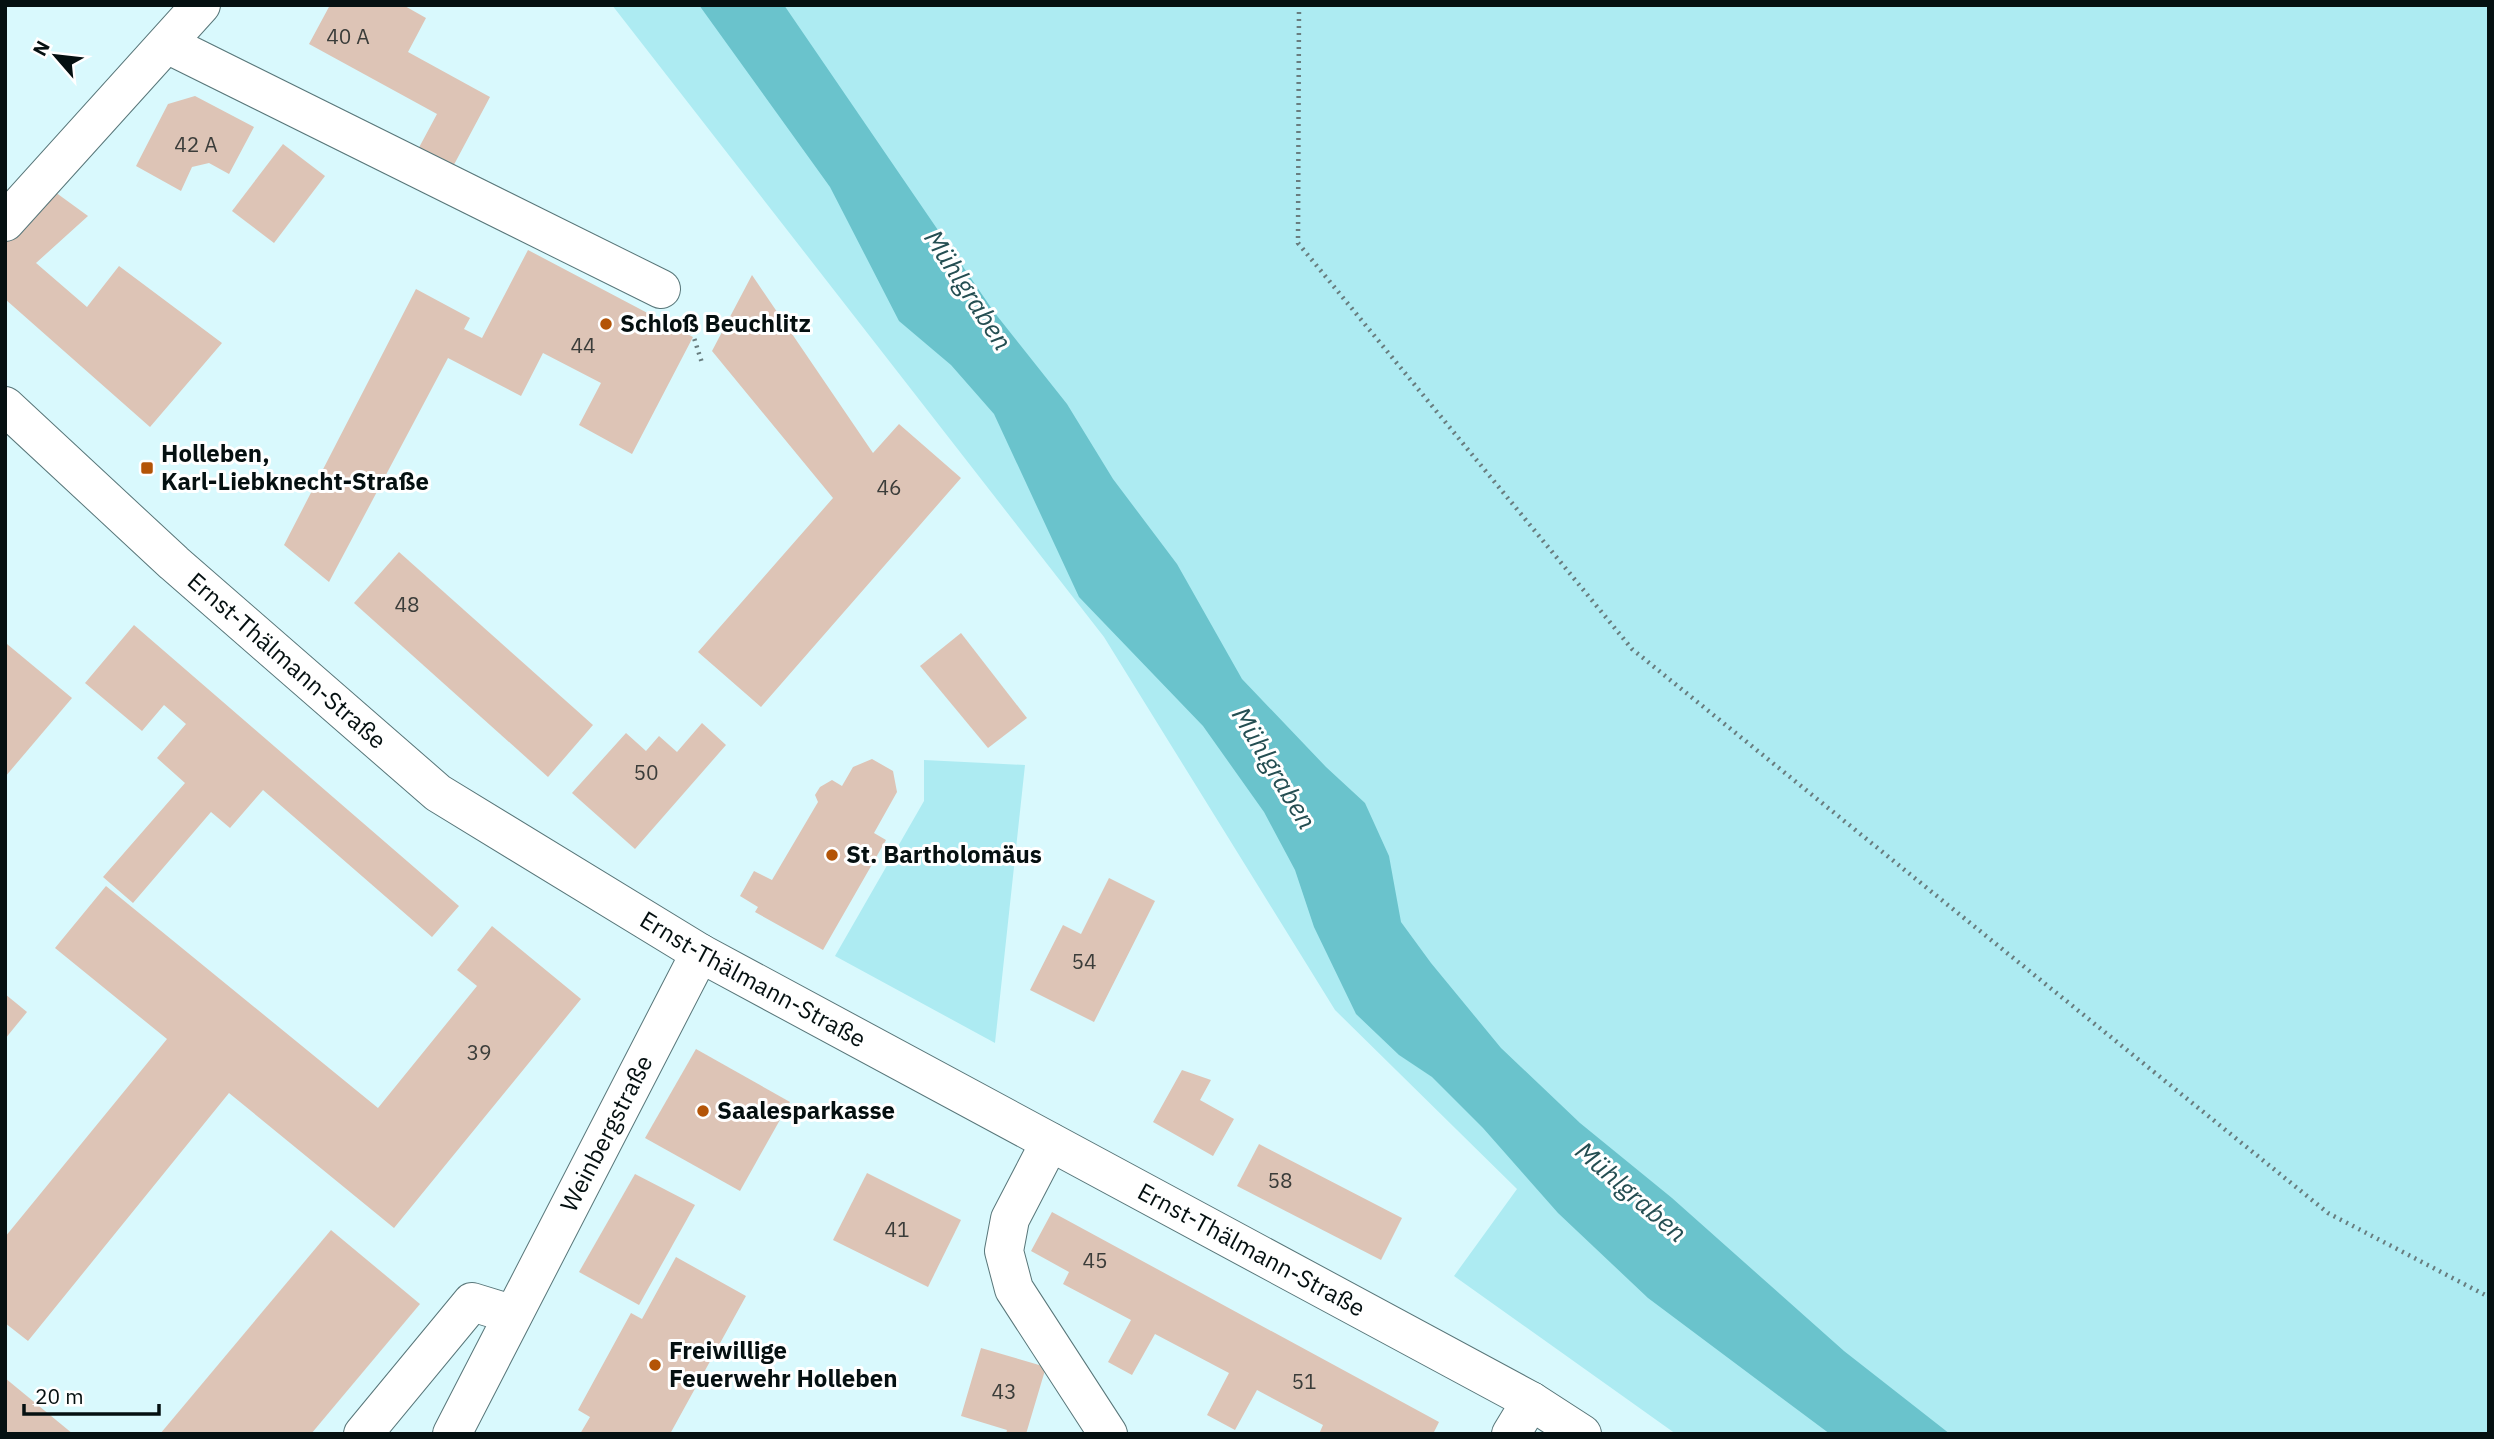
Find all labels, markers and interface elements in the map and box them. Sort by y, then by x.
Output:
north arrow [21,21,91,91]
house number: 40 A [326,22,370,50]
text: N [27,36,55,60]
house number: 42 A [174,130,218,158]
water label: Mühlgraben [917,223,1020,356]
place label: Schloß Beuchlitz [620,307,811,339]
marker: Schloß Beuchlitz [598,316,614,332]
house number: 44 [570,331,596,359]
place label: Holleben, Karl-Liebknecht-Straße [161,437,429,497]
marker: Holleben, Karl-Liebknecht-Straße [139,460,155,476]
house number: 46 [876,473,902,501]
street label: Ernst-Thälmann-Straße [181,565,393,756]
house number: 48 [394,590,420,618]
water label: Mühlgraben [1225,700,1325,835]
house number: 50 [633,758,659,786]
place label: St. Bartholomäus [846,838,1042,870]
marker: St. Bartholomäus [824,847,840,863]
street label: Ernst-Thälmann-Straße [634,903,872,1054]
house number: 54 [1071,947,1097,975]
house number: 39 [466,1038,492,1066]
street label: Weinbergstraße [552,1049,660,1217]
place label: Saalesparkasse [717,1094,895,1126]
marker: Saalesparkasse [695,1103,711,1119]
water label: Mühlgraben [1569,1133,1694,1249]
house number: 58 [1267,1166,1293,1194]
street label: Ernst-Thälmann-Straße [1132,1175,1371,1324]
house number: 41 [884,1215,910,1243]
house number: 45 [1082,1246,1108,1274]
place label: Freiwillige Feuerwehr Holleben [669,1334,898,1394]
marker: Freiwillige Feuerwehr Holleben [647,1357,663,1373]
house number: 51 [1291,1367,1317,1395]
scale bar [24,1372,159,1416]
house number: 43 [991,1377,1017,1405]
text: 20 m [35,1382,84,1410]

